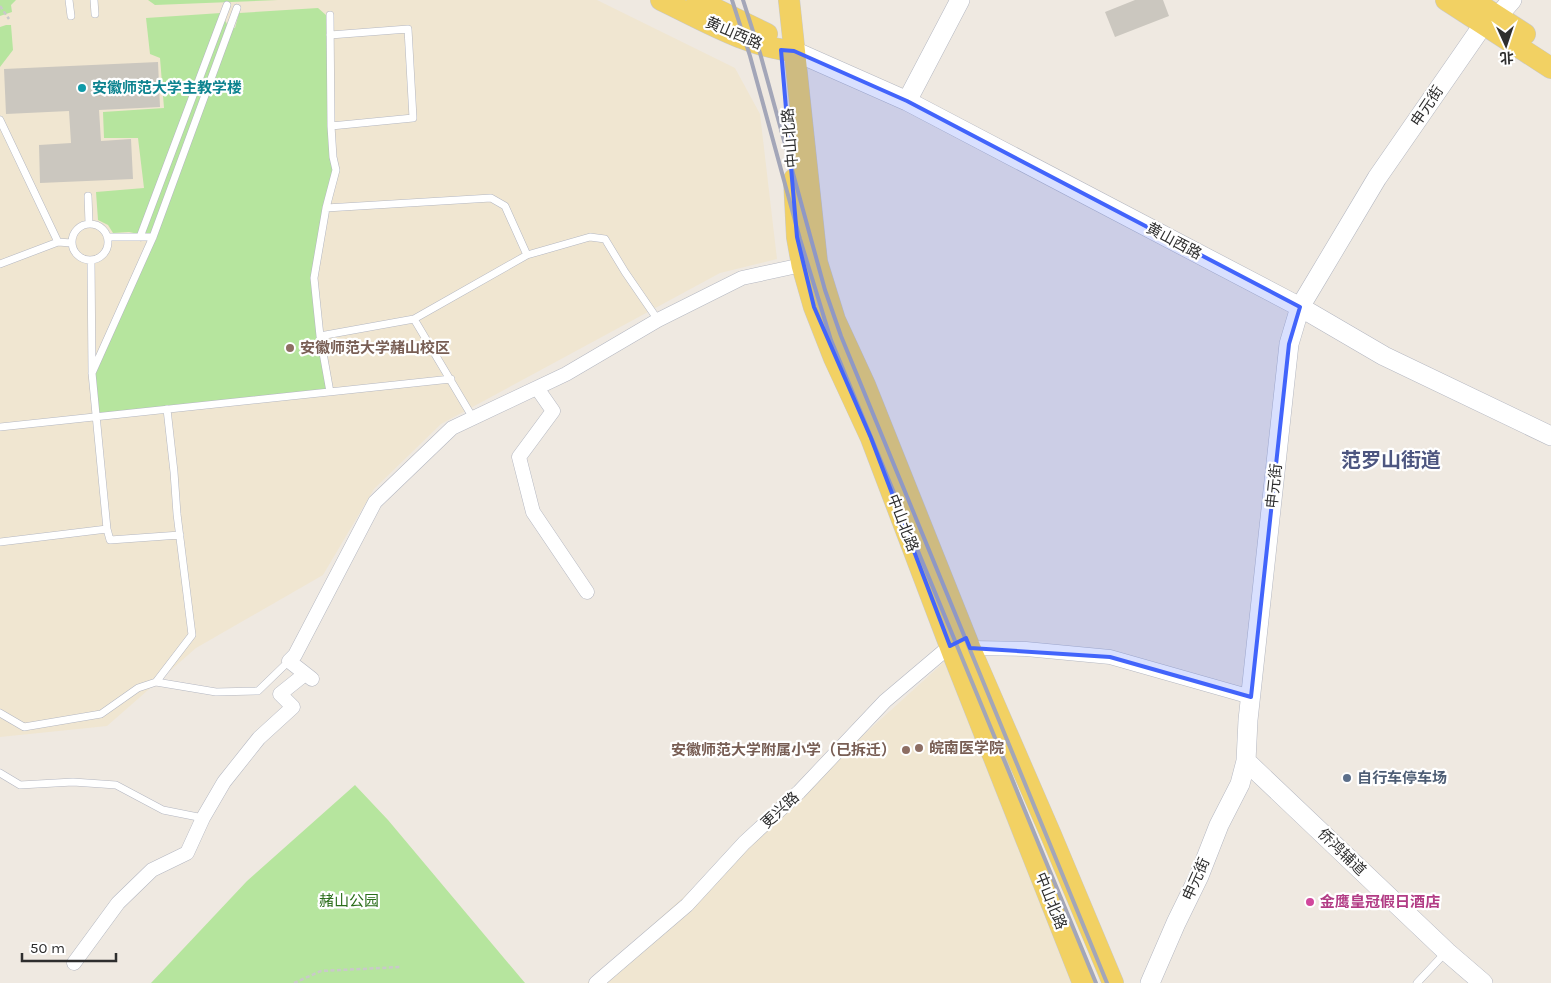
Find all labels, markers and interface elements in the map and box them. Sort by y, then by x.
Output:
street label: 黄山西路 [703,13,765,53]
north arrow [1481,20,1531,70]
text: 北 [1499,49,1514,66]
place label: 安徽师范大学主教学楼 [92,79,242,97]
marker: 安徽师范大学主教学楼 [76,82,88,94]
street label: 申元街 [1407,82,1447,130]
street label: 中山北路 [778,107,802,169]
street label: 黄山西路 [1143,219,1205,263]
place label: 安徽师范大学赭山校区 [300,339,450,357]
marker: 安徽师范大学赭山校区 [284,342,296,354]
district label: 范罗山街道 [1341,449,1441,472]
street label: 申元街 [1263,463,1285,509]
street label: 中山北路 [884,492,922,554]
place label: 皖南医学院 [929,739,1004,757]
place label: 安徽师范大学附属小学（已拆迁） [671,741,896,759]
marker: 皖南医学院 [913,742,925,754]
marker: 安徽师范大学附属小学（已拆迁） [900,744,912,756]
place label: 自行车停车场 [1357,769,1447,787]
marker: 自行车停车场 [1341,772,1353,784]
street label: 更兴路 [757,788,803,832]
street label: 侨鸿辅道 [1314,825,1370,879]
street label: 申元街 [1179,855,1213,903]
street label: 中山北路 [1031,870,1071,932]
park label: 赭山公园 [319,892,379,910]
place label: 金鹰皇冠假日酒店 [1320,893,1440,911]
marker: 金鹰皇冠假日酒店 [1304,896,1316,908]
scale bar [22,930,116,962]
text: 50 m [30,939,65,957]

